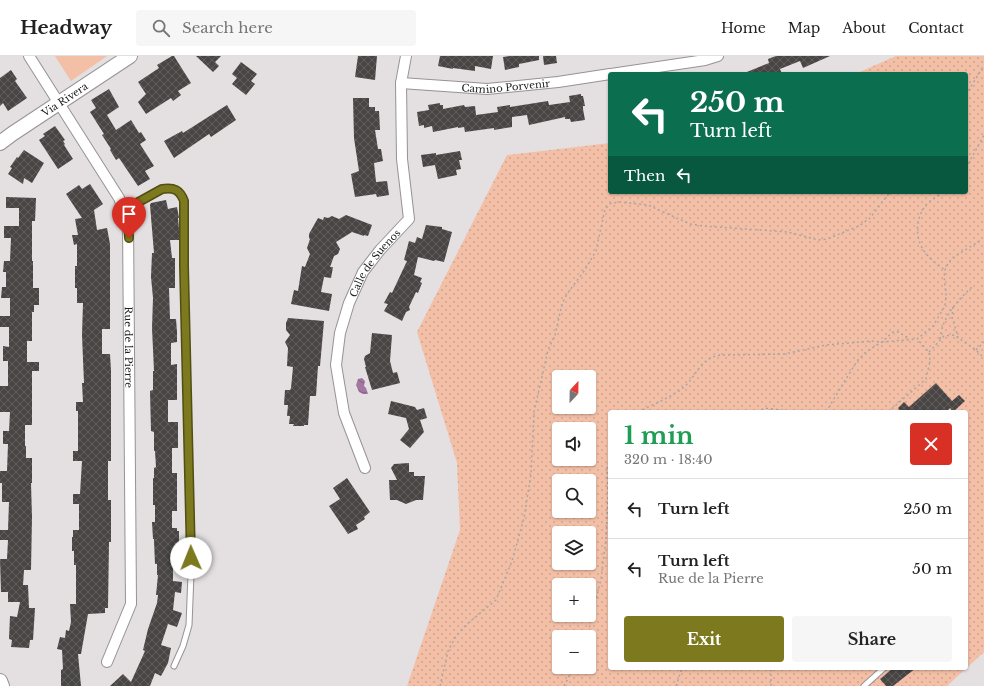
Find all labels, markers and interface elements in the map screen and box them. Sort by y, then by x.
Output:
search box [136,10,416,46]
text: Headway [20,16,112,39]
icon: search [150,17,172,39]
text: Search here [182,18,273,37]
text: Home [721,19,766,37]
text: Map [788,19,820,37]
text: About [842,19,886,37]
text: Contact [908,19,964,37]
street label: Camino Porvenir [461,77,551,96]
street label: Via Rivera [38,79,91,120]
text: 250 m [690,85,784,120]
icon: left [624,88,676,140]
text: Turn left [690,120,772,142]
icon: left [673,164,695,186]
text: Then [624,166,665,185]
pin [112,197,146,238]
icon: arrive [118,203,140,225]
street label: Calle de Suenos [347,226,404,299]
street label: Rue de la Pierre [122,307,135,388]
north arrow [552,370,596,414]
map controls [552,370,596,674]
text: 1 min [624,421,694,450]
button: sound [552,422,596,466]
button: close [910,423,952,465]
text: 320 m · 18:40 [624,451,712,468]
button: search [552,474,596,518]
icon: left [624,498,646,520]
text: Turn left [658,499,729,518]
text: 250 m [903,499,952,518]
button: layers [552,526,596,570]
position arrow [170,537,212,579]
text: Turn left [658,551,729,570]
icon: left [624,558,646,580]
text: 50 m [912,559,952,578]
text: Rue de la Pierre [658,570,764,587]
button: + [552,578,596,622]
button: Exit [624,616,784,662]
button: Share [792,616,952,662]
button: − [552,630,596,674]

